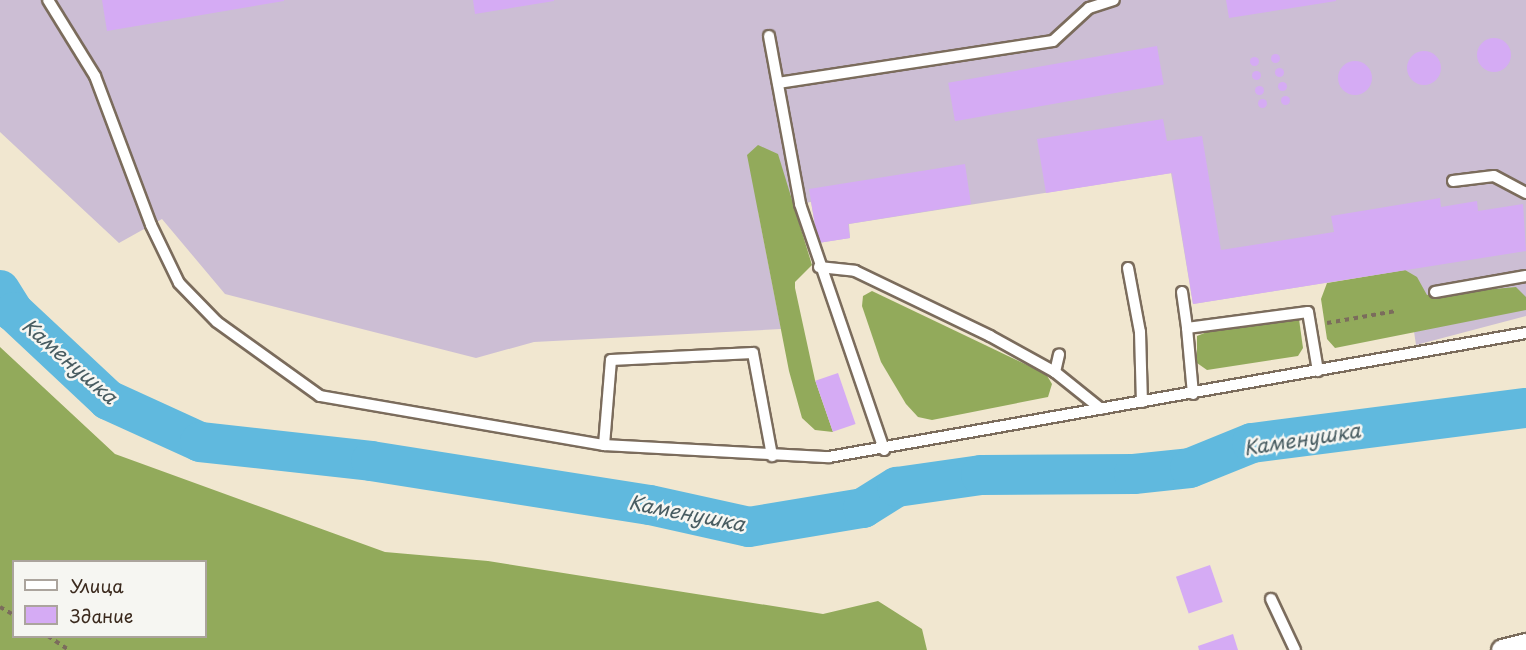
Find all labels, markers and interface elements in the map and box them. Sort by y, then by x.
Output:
water label: Каменушка [18,313,122,409]
water label: Каменушка [1242,418,1362,460]
water label: Каменушка [627,490,747,536]
legend [12,560,207,638]
text: Улица [70,572,124,599]
text: Здание [70,602,133,629]

